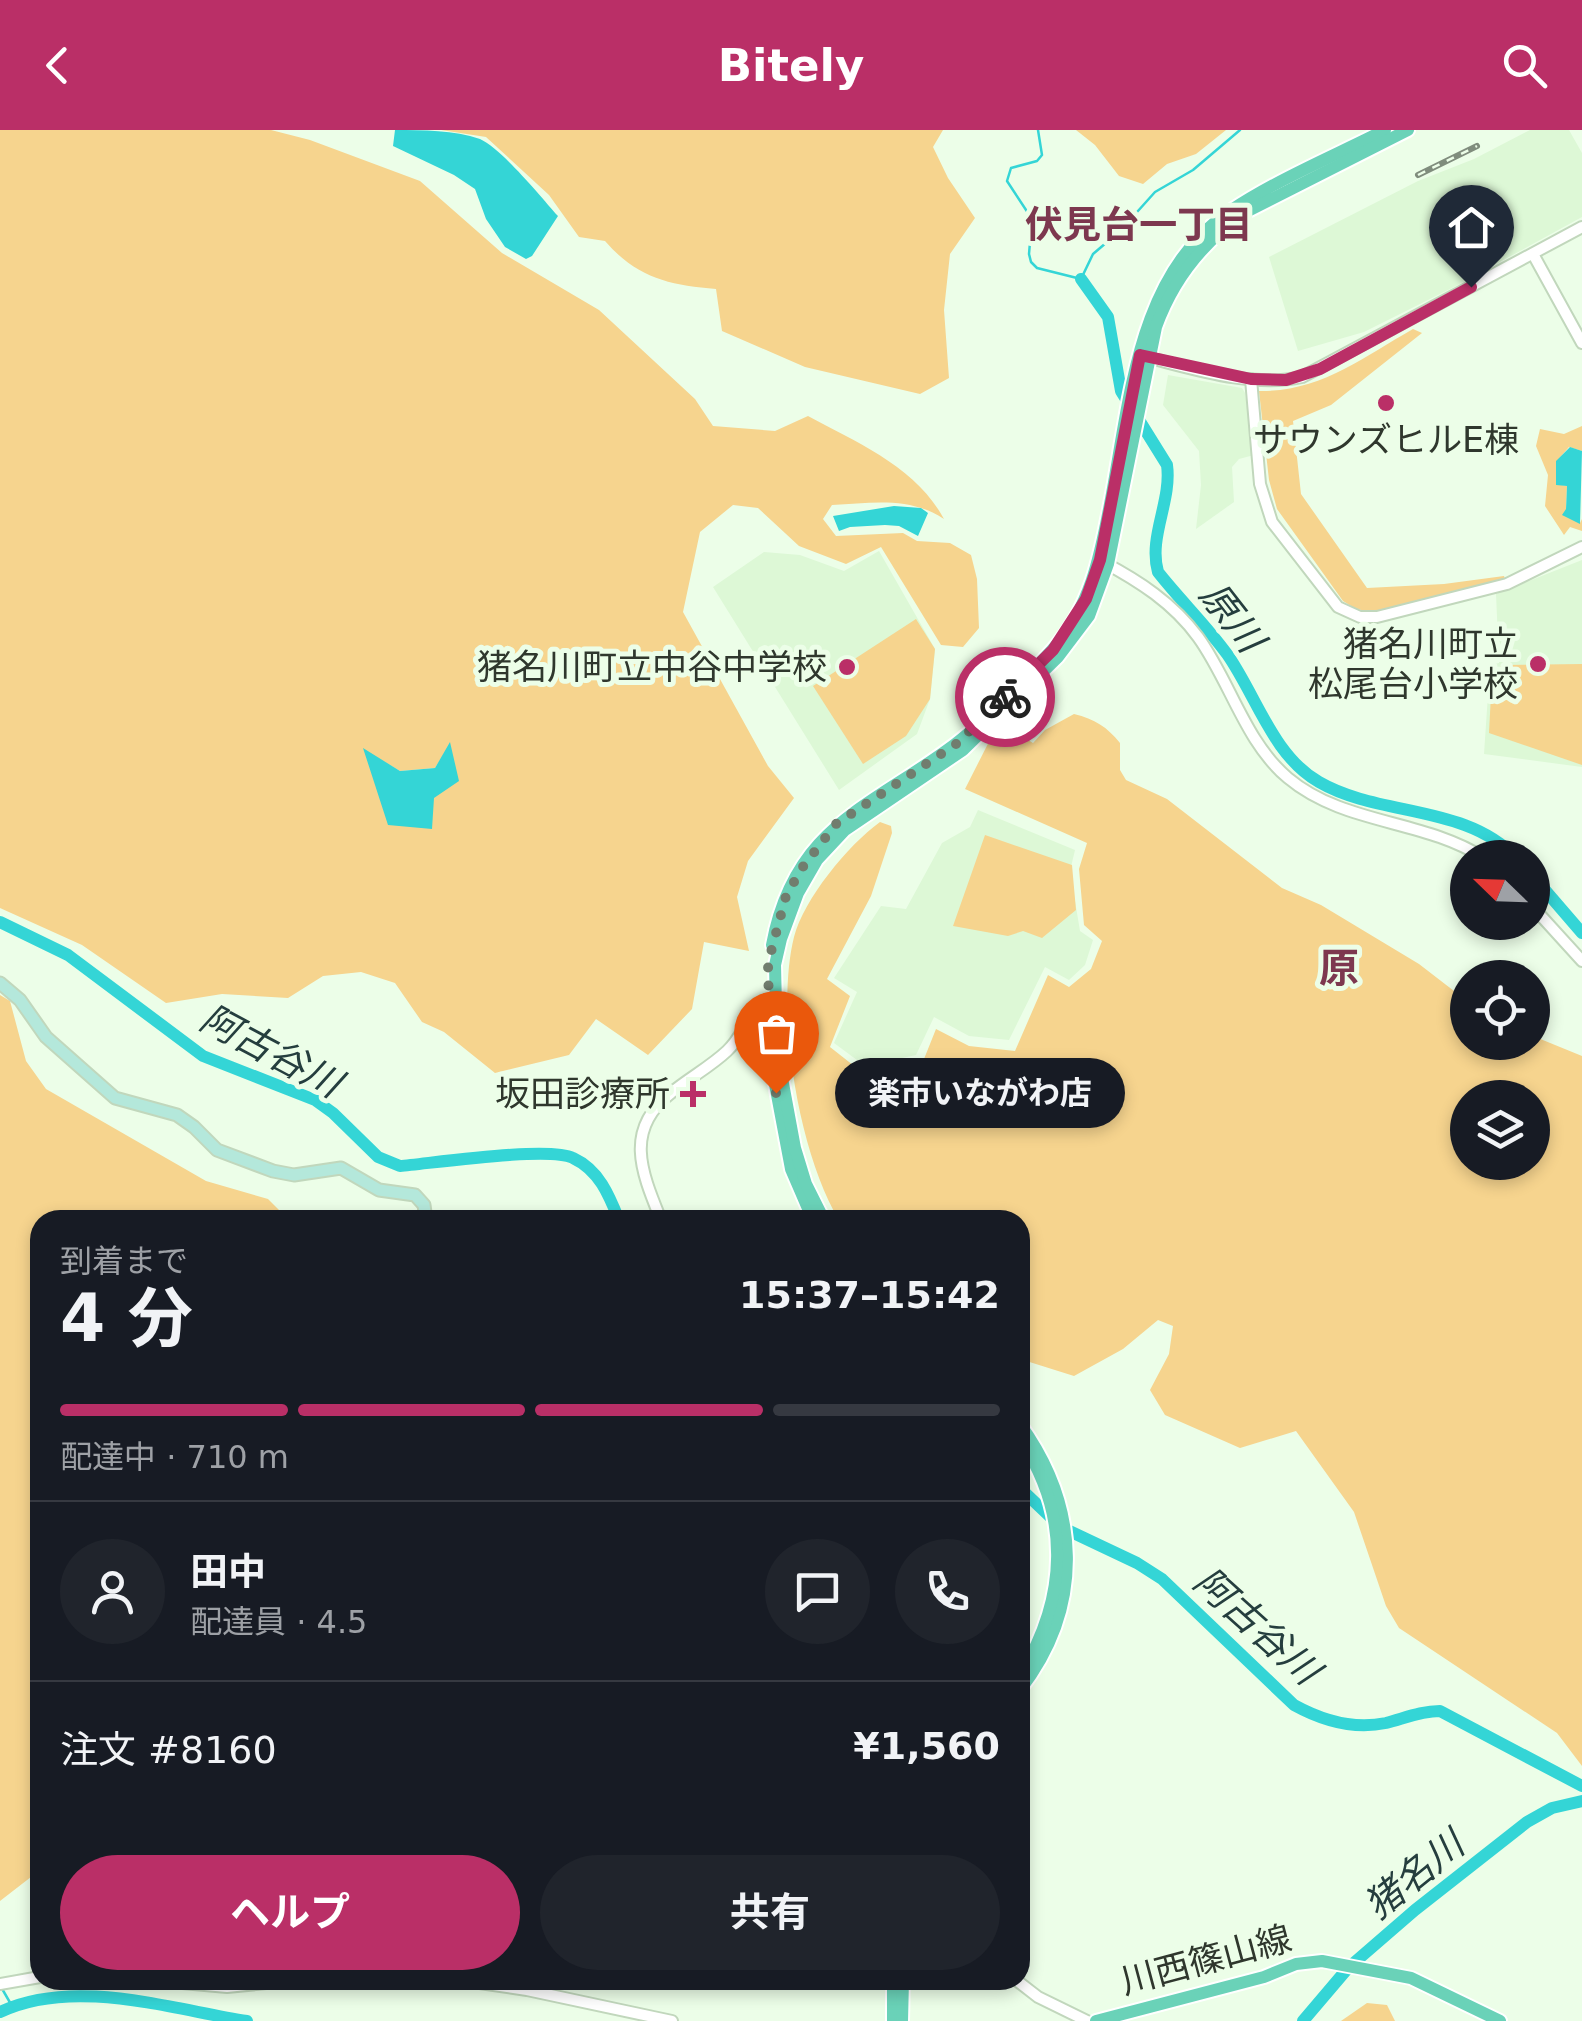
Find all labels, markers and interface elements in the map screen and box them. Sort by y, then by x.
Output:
icon: back [30,38,85,93]
icon: search [1497,38,1552,93]
text: Bitely [718,39,864,92]
pin [1429,185,1514,288]
icon: home [1444,200,1499,255]
district label: 伏見台一丁目 [1025,203,1253,247]
marker: サウンズヒルE棟 [1375,392,1397,414]
place label: サウンズヒルE棟 [1253,420,1519,460]
water label: 原川 [1191,574,1275,664]
place label: 猪名川町立 松尾台小学校 [1308,624,1518,704]
place label: 猪名川町立中谷中学校 [477,647,827,687]
courier [955,647,1055,747]
marker: 猪名川町立 松尾台小学校 [1527,653,1549,675]
marker: 猪名川町立中谷中学校 [836,656,858,678]
icon: bike [978,670,1033,725]
north arrow [1450,840,1550,940]
map controls [1450,840,1550,1180]
district label: 原 [1319,945,1359,991]
button: locate [1450,960,1550,1060]
pin [734,991,819,1094]
water label: 阿古谷川 [194,996,352,1108]
icon: bag [749,1006,804,1061]
callout: 楽市いながわ店 [836,1058,1126,1128]
place label: 坂田診療所 [495,1074,670,1114]
text: 楽市いながわ店 [868,1074,1092,1112]
button: layers [1450,1080,1550,1180]
marker: 坂田診療所 [680,1081,706,1107]
text: 到着まで [60,1242,188,1280]
text: 15:37–15:42 [739,1273,1000,1317]
text: 4 分 [60,1281,193,1356]
text: 配達中 · 710 m [60,1438,289,1476]
button: person [60,1539,165,1644]
button: chat [765,1539,870,1644]
button: phone [895,1539,1000,1644]
text: 田中 [190,1550,266,1594]
water label: 阿古谷川 [1186,1559,1331,1696]
text: 配達員 · 4.5 [190,1603,367,1641]
text: ¥1,560 [853,1724,1000,1768]
text: 注文 #8160 [60,1728,277,1772]
water label: 猪名川 [1356,1820,1475,1928]
button: ヘルプ [60,1855,520,1970]
button: 共有 [540,1855,1000,1970]
street label: 川西篠山線 [1116,1918,1296,2002]

